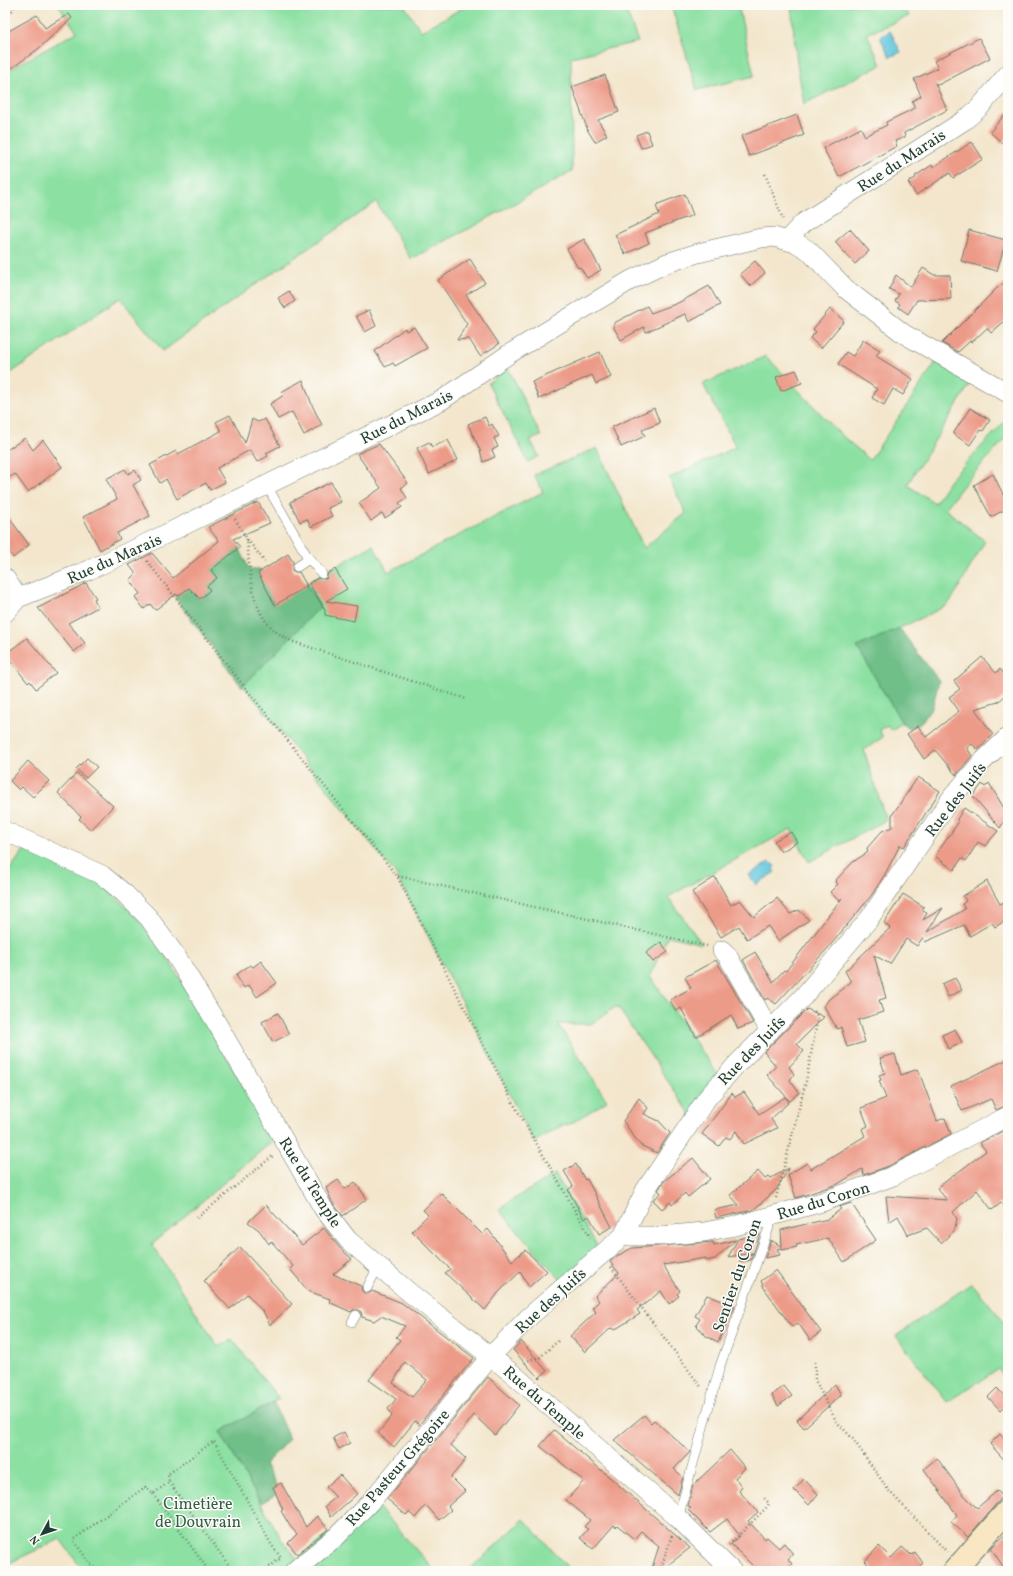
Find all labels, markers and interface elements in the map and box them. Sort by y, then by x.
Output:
street label: Rue du Marais [854,125,951,198]
street label: Rue du Marais [357,385,457,451]
street label: Rue du Marais [64,529,166,590]
street label: Rue des Juifs [921,758,993,842]
street label: Rue des Juifs [714,1012,791,1091]
street label: Rue du Temple [273,1134,346,1233]
street label: Rue du Coron [775,1177,873,1226]
street label: Sentier du Coron [708,1216,768,1335]
street label: Rue des Juifs [511,1263,592,1339]
street label: Rue du Temple [498,1361,590,1446]
street label: Rue Pasteur Grégoire [341,1405,456,1532]
park label: Cimetière de Douvrain [155,1494,241,1534]
north arrow [22,1514,62,1554]
text: N [27,1532,44,1547]

